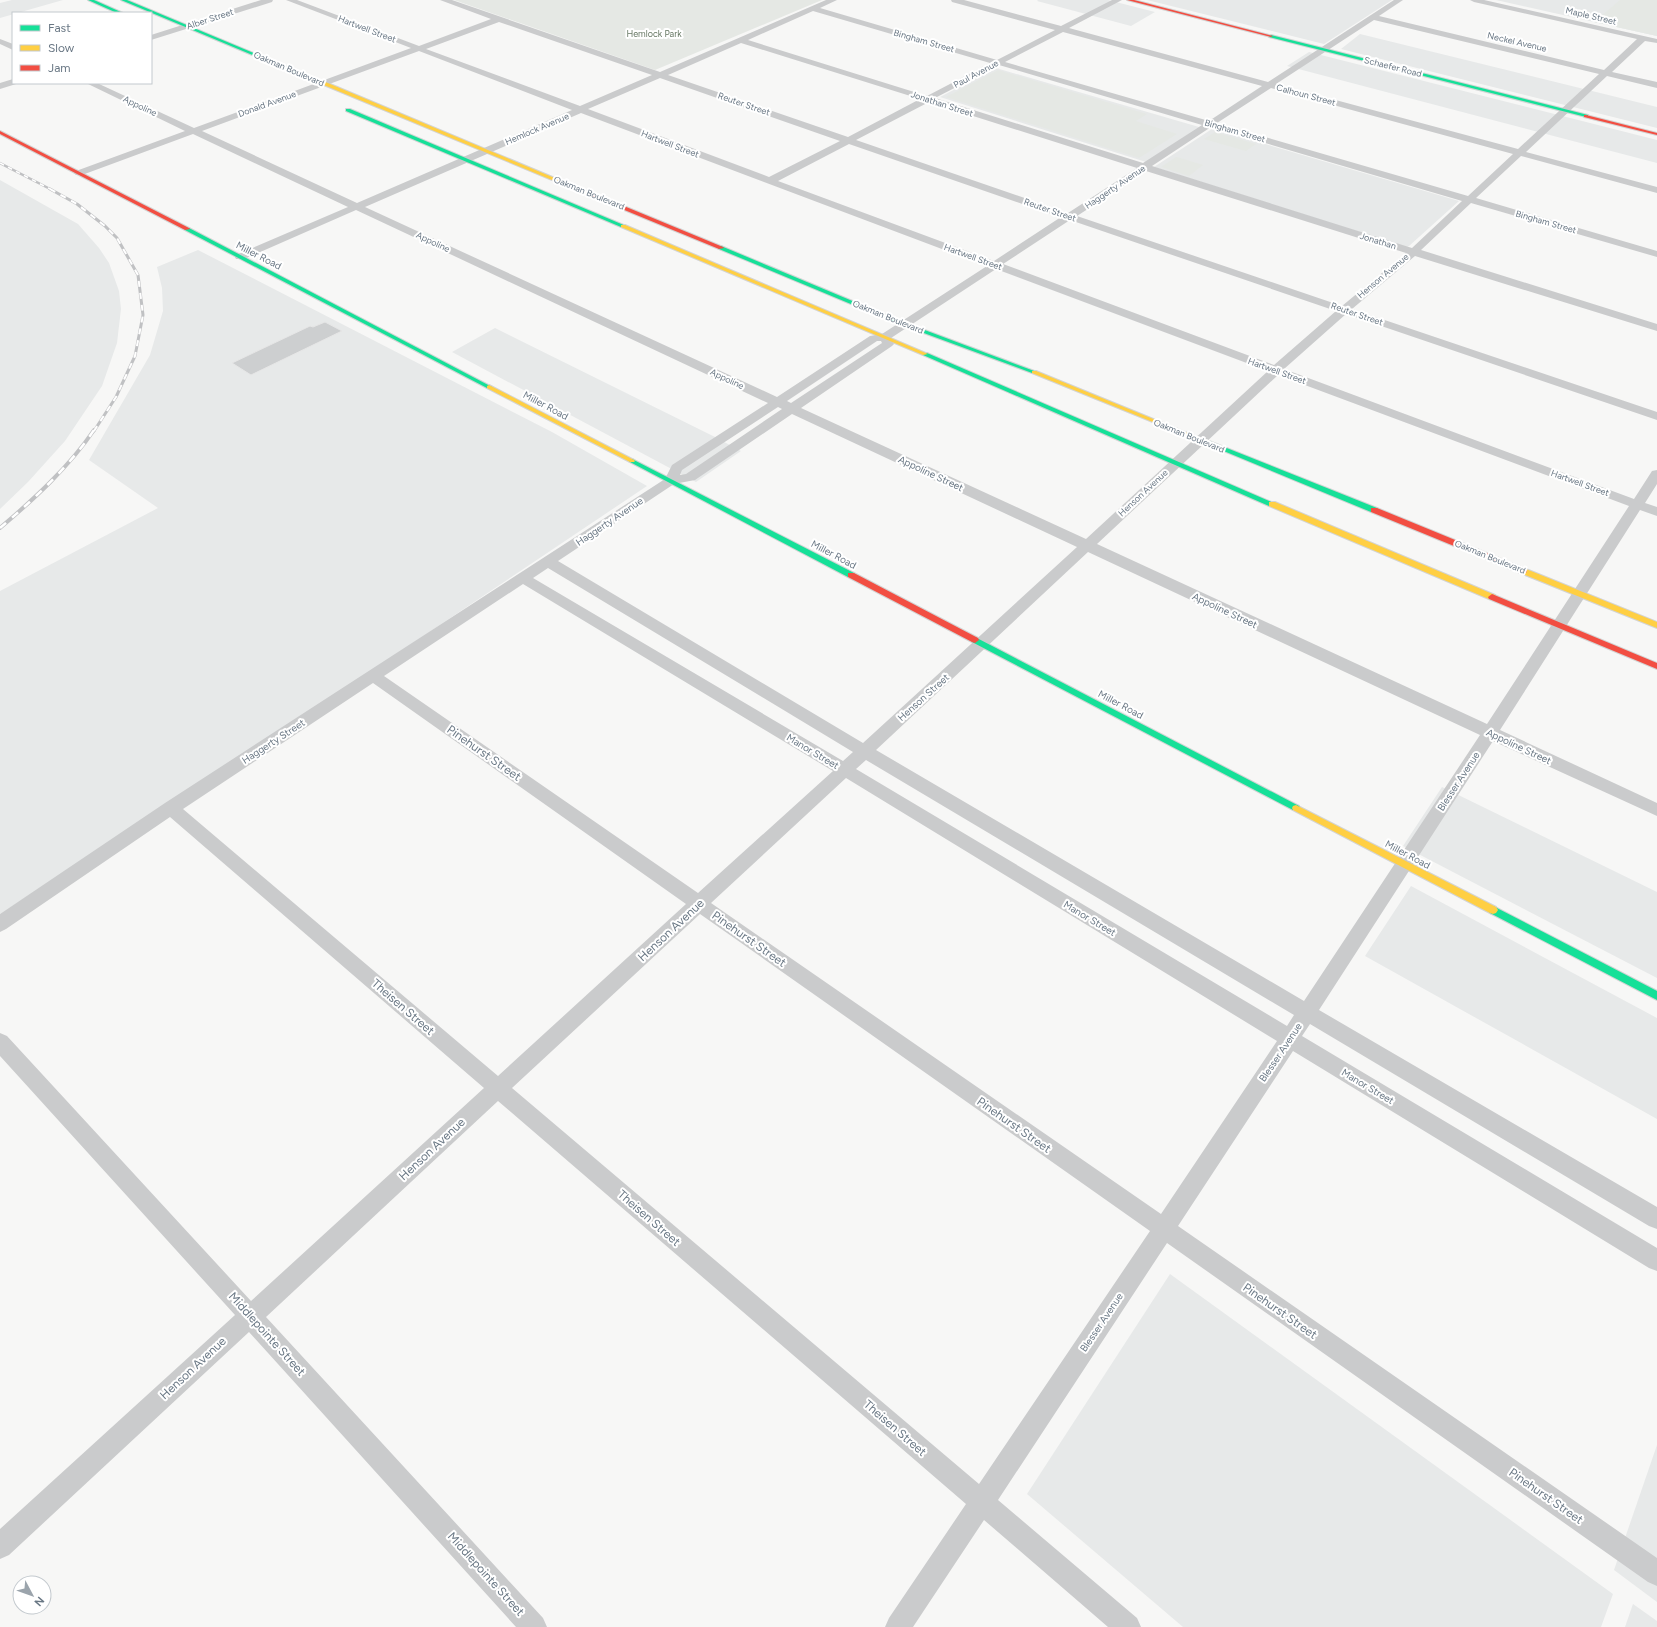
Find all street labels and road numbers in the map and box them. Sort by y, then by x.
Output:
street label: Maple Street [1565,4,1618,27]
street label: Alber Street [185,6,235,31]
street label: Hartwell Street [337,12,398,45]
street label: Bingham Street [893,27,956,55]
street label: Neckel Avenue [1486,29,1548,54]
street label: Oakman Boulevard [252,49,326,88]
street label: Schaefer Road [1363,54,1423,79]
street label: Paul Avenue [951,57,1000,90]
street label: Calhoun Street [1275,81,1337,108]
street label: Donald Avenue [236,88,297,119]
street label: Jonathan Street [910,88,975,119]
street label: Reuter Street [717,89,772,118]
street label: Appoline [122,93,159,118]
street label: Hemlock Avenue [503,110,571,147]
street label: Bingham Street [1204,117,1267,145]
street label: Hartwell Street [640,127,701,160]
street label: Haggerty Avenue [1082,162,1147,211]
street label: Oakman Boulevard [552,173,626,212]
street label: Reuter Street [1023,195,1078,224]
street label: Bingham Street [1515,208,1578,236]
street label: Appoline [415,229,452,254]
street label: Jonathan [1359,230,1398,251]
street label: Miller Road [234,238,284,273]
street label: Hartwell Street [943,241,1004,272]
street label: Henson Avenue [1355,251,1411,300]
street label: Oakman Boulevard [851,297,925,336]
street label: Reuter Street [1330,299,1385,328]
street label: Hartwell Street [1247,355,1308,386]
street label: Appoline [709,366,746,391]
street label: Miller Road [521,388,571,423]
street label: Oakman Boulevard [1152,416,1226,455]
street label: Appoline Street [896,453,966,494]
street label: Henson Avenue [1116,467,1170,518]
street label: Hartwell Street [1550,467,1611,498]
street label: Haggerty Avenue [573,494,646,549]
street label: Miller Road [809,537,859,572]
street label: Oakman Boulevard [1453,537,1527,576]
street label: Appoline Street [1190,590,1260,631]
street label: Henson Street [895,671,952,724]
street label: Miller Road [1096,687,1146,722]
street label: Haggerty Street [239,716,307,767]
street label: Pinehurst Street [444,722,524,784]
street label: Appoline Street [1484,726,1554,767]
street label: Manor Street [784,731,841,772]
street label: Blesser Avenue [1434,749,1483,813]
street label: Miller Road [1383,837,1433,872]
street label: Henson Avenue [635,896,707,964]
street label: Manor Street [1061,898,1118,939]
street label: Pinehurst Street [709,908,789,970]
street label: Theisen Street [369,976,437,1038]
street label: Blesser Avenue [1256,1020,1305,1084]
street label: Manor Street [1339,1066,1396,1107]
street label: Pinehurst Street [974,1094,1054,1156]
street label: Henson Avenue [396,1115,468,1183]
street label: Theisen Street [615,1187,683,1249]
street label: Pinehurst Street [1240,1280,1320,1342]
street label: Middlepointe Street [226,1289,308,1379]
street label: Blesser Avenue [1077,1290,1126,1354]
street label: Henson Avenue [157,1334,229,1402]
street label: Theisen Street [861,1397,929,1459]
street label: Pinehurst Street [1506,1465,1586,1527]
street label: Middlepointe Street [445,1529,527,1619]

